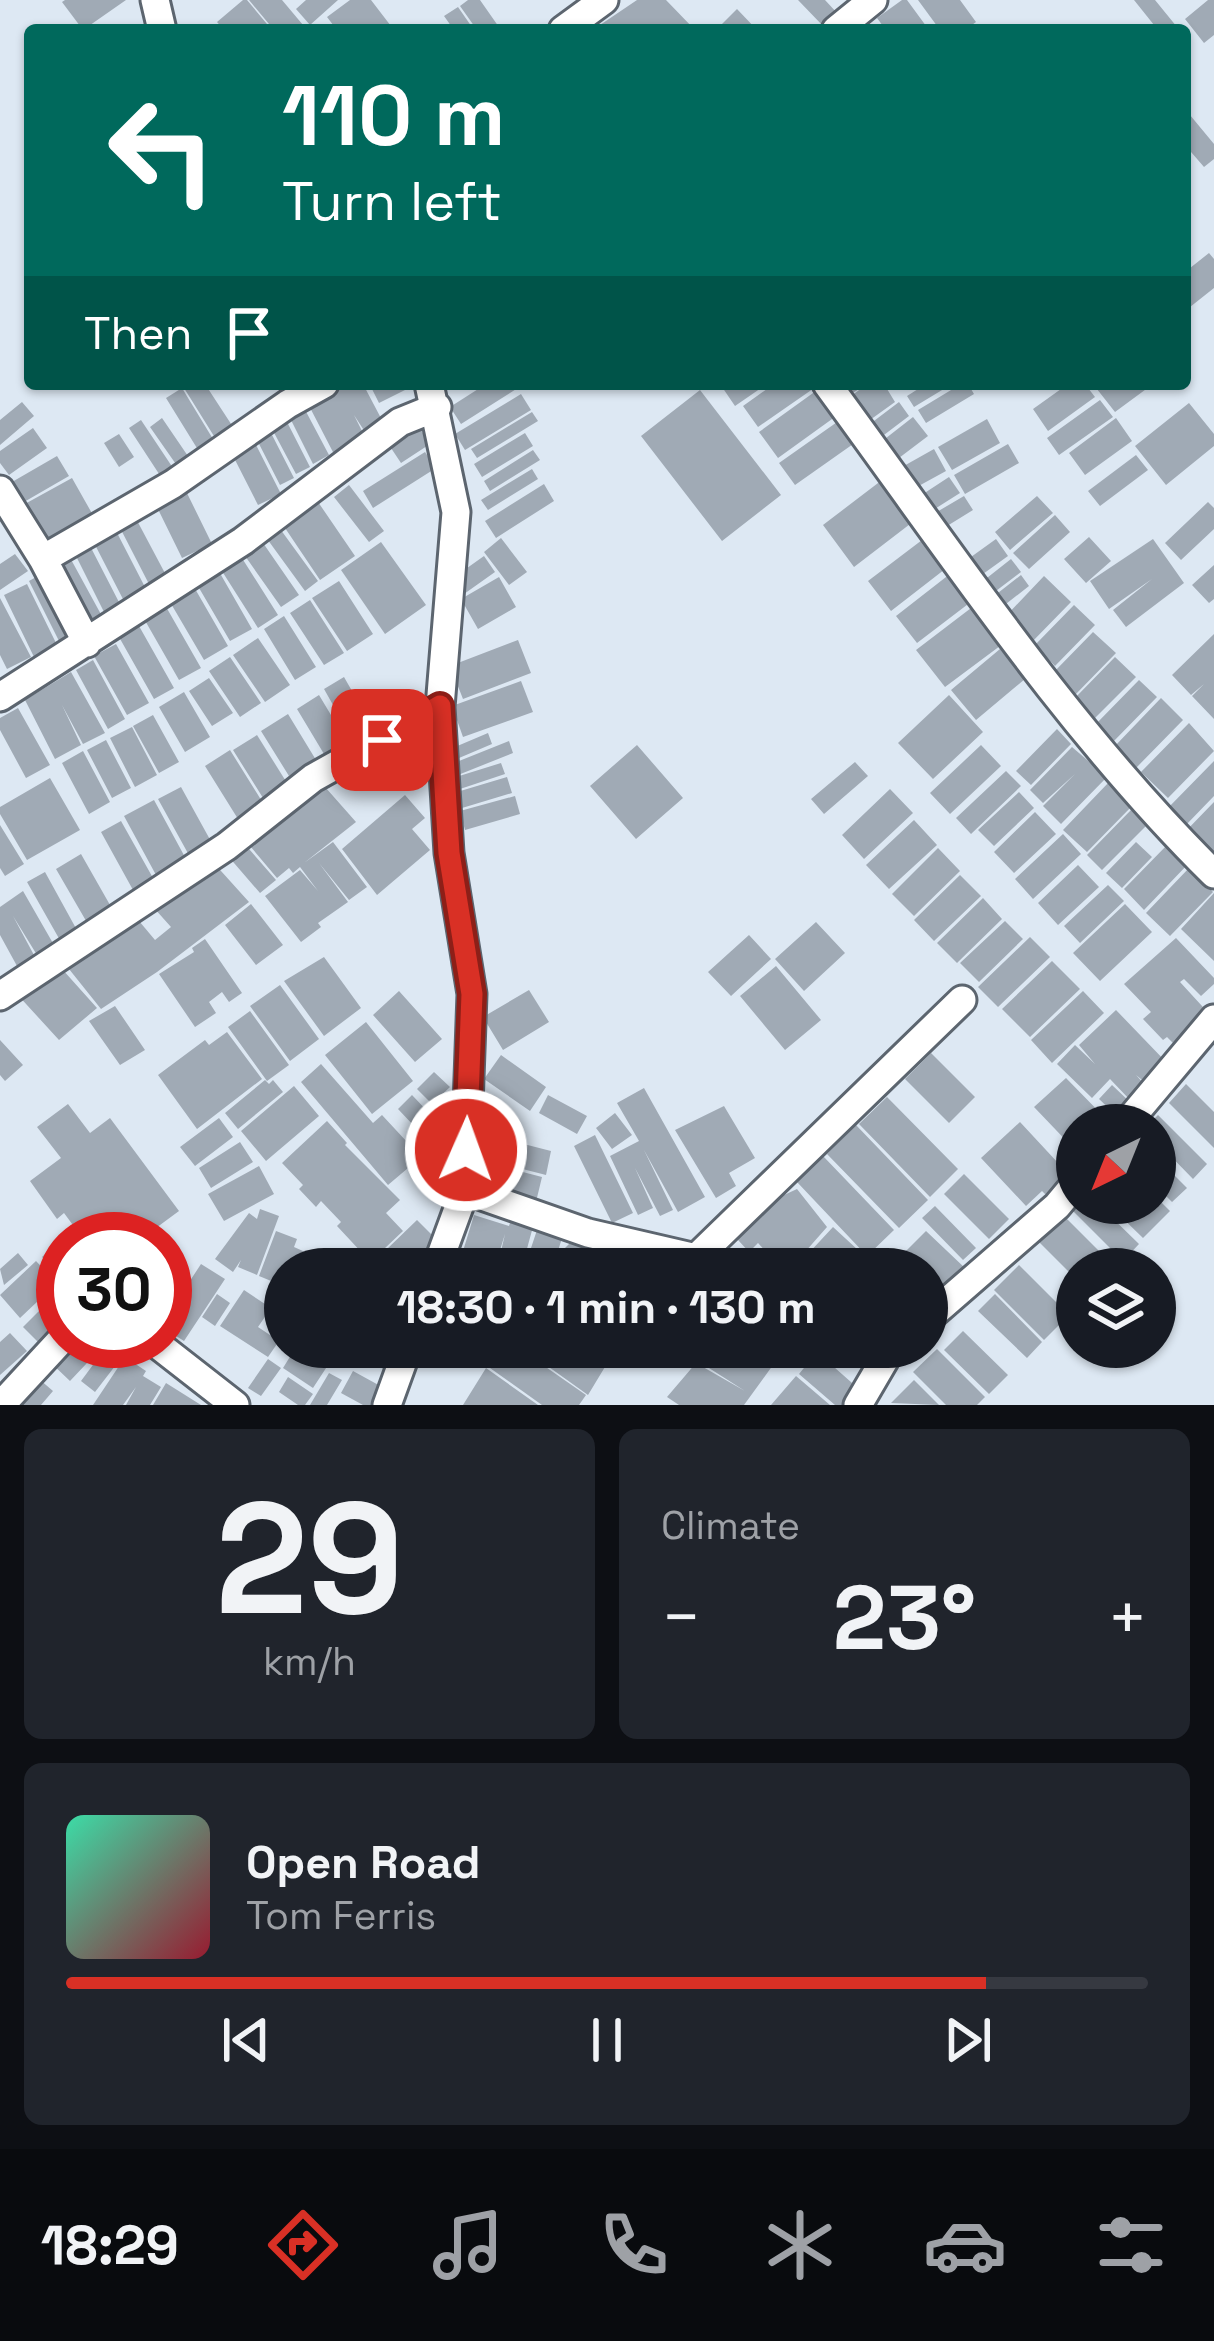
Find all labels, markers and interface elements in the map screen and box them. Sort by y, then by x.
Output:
text: 110 m [282,62,505,170]
icon: left [84,72,240,228]
text: Turn left [282,167,502,236]
icon: arrive [216,300,282,366]
text: Then [84,305,192,362]
pin [331,689,433,791]
icon: arrive [349,707,415,773]
position arrow [403,1087,529,1213]
north arrow [1056,1104,1176,1224]
map controls [1056,1104,1176,1368]
speed limit sign: 30 [36,1212,192,1368]
button: layers [1056,1248,1176,1368]
text: 18:30 · 1 min · 130 m [396,1279,816,1336]
text: 29 [215,1459,404,1659]
text: Climate [661,1501,800,1550]
text: 23° [833,1560,976,1675]
text: − [661,1575,702,1659]
text: + [1107,1575,1148,1659]
text: km/h [263,1637,356,1686]
text: Open Road [246,1834,481,1891]
text: Tom Ferris [246,1891,436,1940]
icon: previous [213,2007,279,2073]
icon: pause [574,2007,640,2073]
icon: next [935,2007,1001,2073]
icon: directions [261,2203,345,2287]
icon: music [426,2203,510,2287]
icon: phone [592,2203,676,2287]
icon: climate [758,2203,842,2287]
icon: car [923,2203,1007,2287]
icon: filters [1089,2203,1173,2287]
text: 18:29 [41,2211,179,2280]

